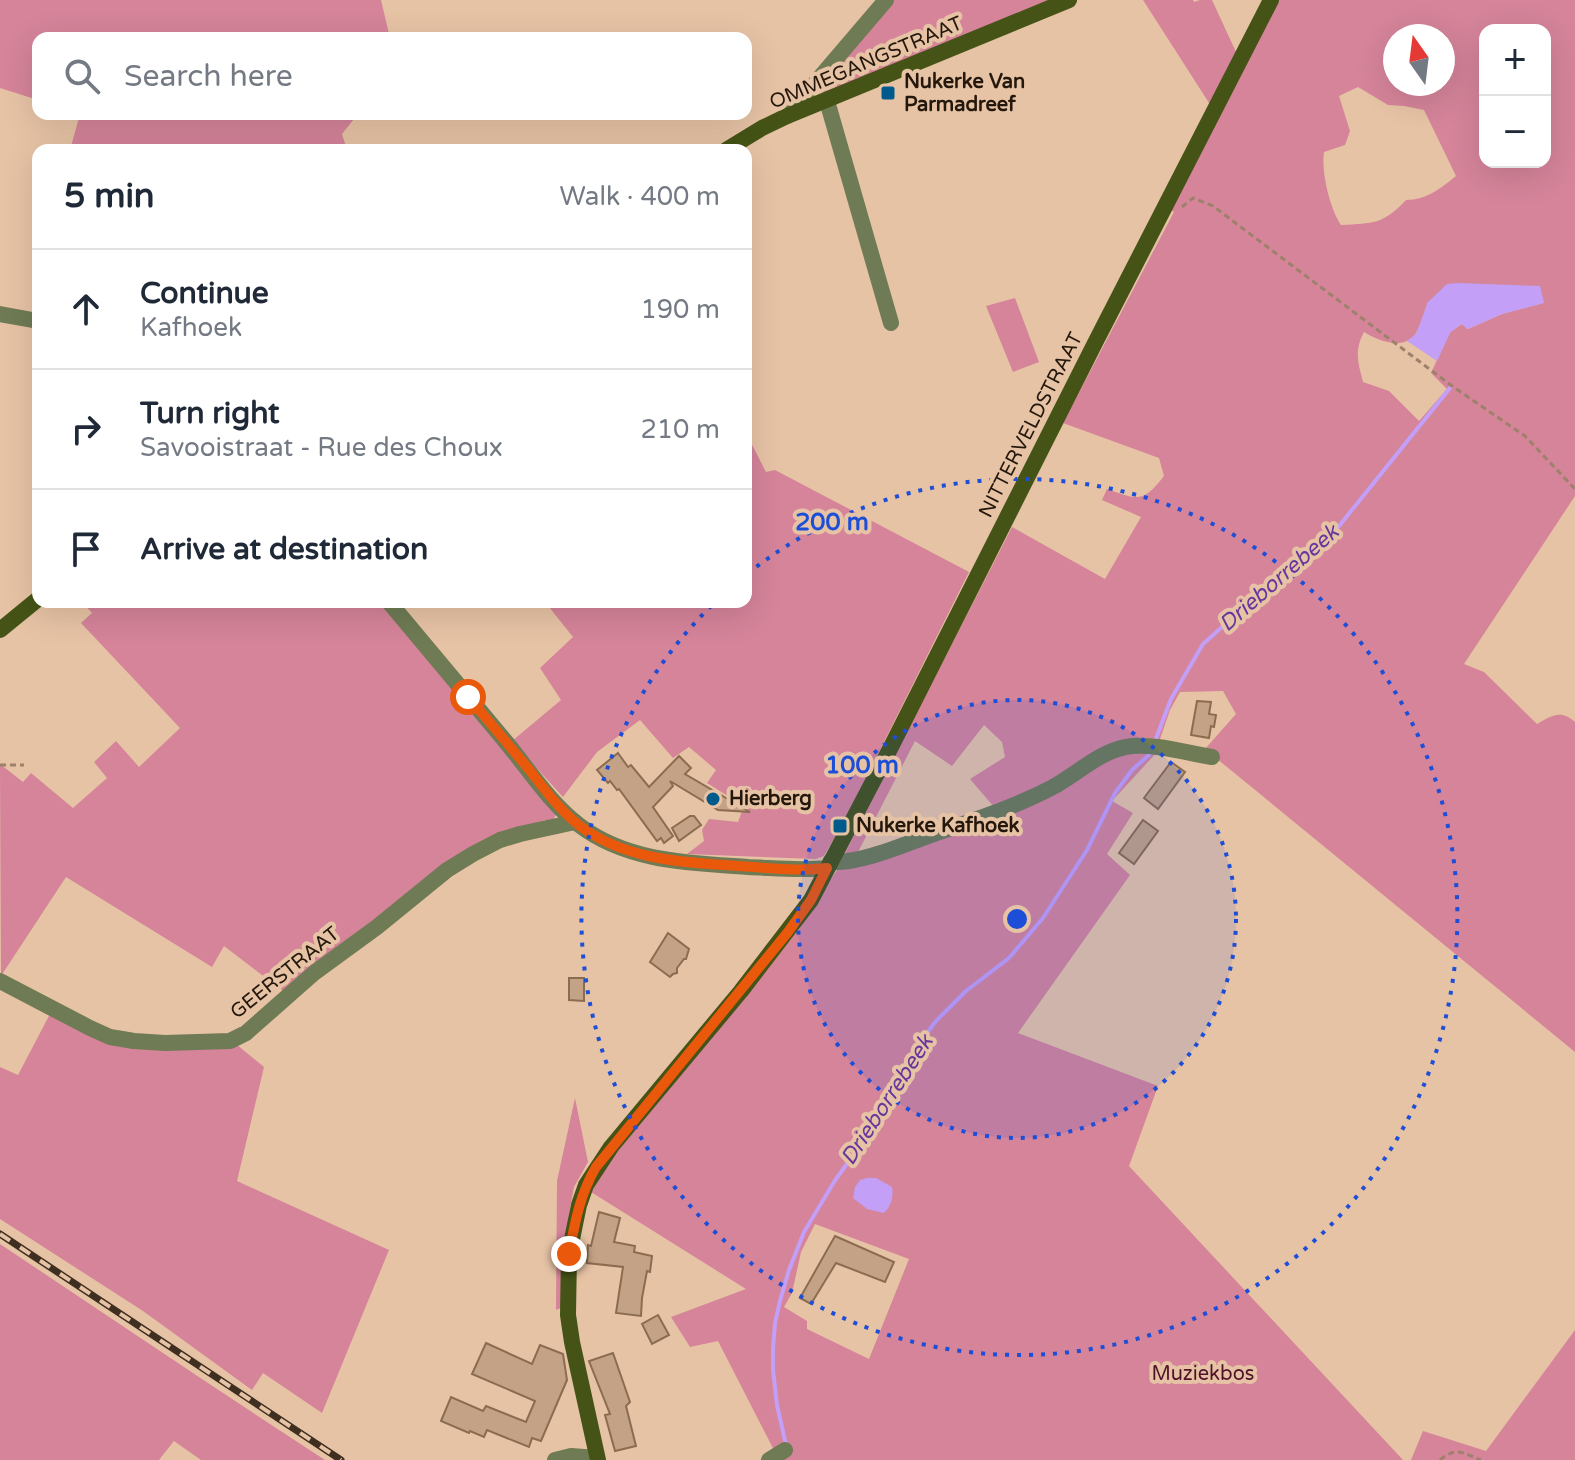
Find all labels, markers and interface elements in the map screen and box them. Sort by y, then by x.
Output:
street label: OMMEGANGSTRAAT [766,11,966,115]
north arrow [1383,24,1455,96]
map controls [1479,24,1551,168]
button: + [1479,24,1551,96]
search box [32,32,752,120]
icon: search [60,54,104,98]
text: Search here [124,58,293,95]
place label: Nukerke Van Parmadreef [904,70,1025,117]
marker: Nukerke Van Parmadreef [879,84,897,102]
button: − [1479,96,1551,168]
text: 5 min [64,176,155,217]
text: Walk · 400 m [560,181,720,212]
text: Continue [140,275,269,312]
icon: ahead [64,287,108,331]
text: 190 m [640,294,720,325]
text: Kafhoek [140,312,242,343]
street label: NITTERVELDSTRAAT [974,328,1088,522]
text: Turn right [140,395,280,432]
icon: right [64,407,108,451]
text: 210 m [640,414,720,445]
text: Savooistraat - Rue des Choux [140,432,503,463]
text: 200 m [795,508,869,537]
water label: Drieborrebeek [1214,518,1346,637]
icon: arrive [64,527,108,571]
text: Arrive at destination [140,531,428,568]
route start [450,679,486,715]
text: 100 m [825,751,899,780]
place label: Hierberg [729,787,812,811]
marker: Hierberg [704,790,722,808]
place label: Nukerke Kafhoek [856,814,1020,838]
marker: Nukerke Kafhoek [831,817,849,835]
centre of rings [1003,905,1031,933]
street label: GEERSTRAAT [226,922,344,1024]
water label: Drieborrebeek [835,1028,940,1170]
route end [551,1236,587,1272]
park label: Muziekbos [1152,1362,1254,1386]

